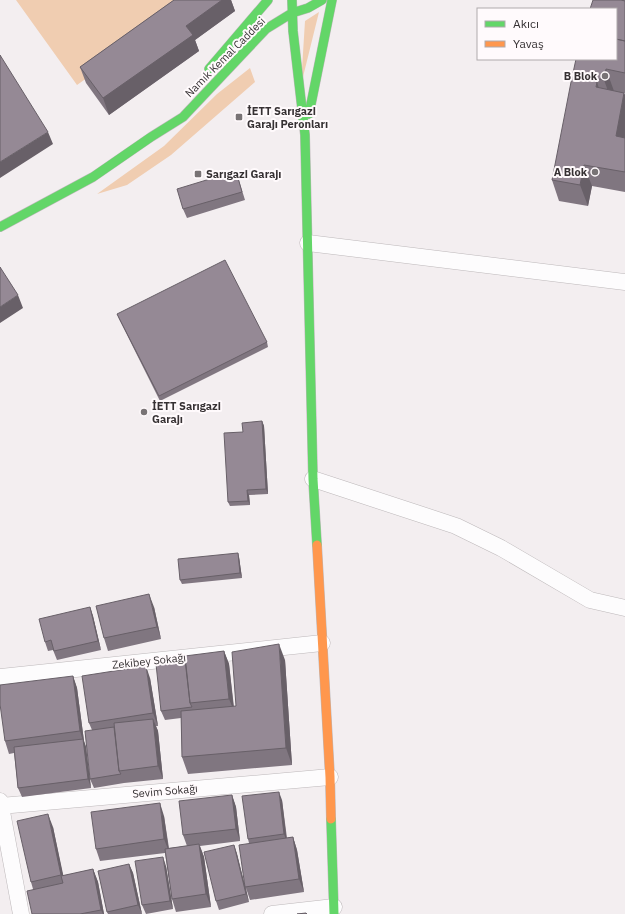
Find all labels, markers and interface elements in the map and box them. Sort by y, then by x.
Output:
legend [477,8,617,60]
street label: Namık Kemal Caddesi [182,14,268,100]
text: Akıcı [513,16,539,31]
text: Yavaş [513,36,544,51]
place label: B Blok [564,69,598,83]
marker: B Blok [600,71,610,81]
place label: İETT Sarıgazi Garajı Peronları [247,104,328,131]
marker: İETT Sarıgazi Garajı Peronları [234,112,244,122]
place label: A Blok [554,165,588,179]
place label: Sarıgazi Garajı [206,167,281,181]
marker: A Blok [590,167,600,177]
marker: Sarıgazi Garajı [193,169,203,179]
place label: İETT Sarıgazi Garajı [152,399,221,426]
marker: İETT Sarıgazi Garajı [139,407,149,417]
street label: Zekibey Sokağı [111,650,187,672]
street label: Sevim Sokağı [132,781,198,801]

